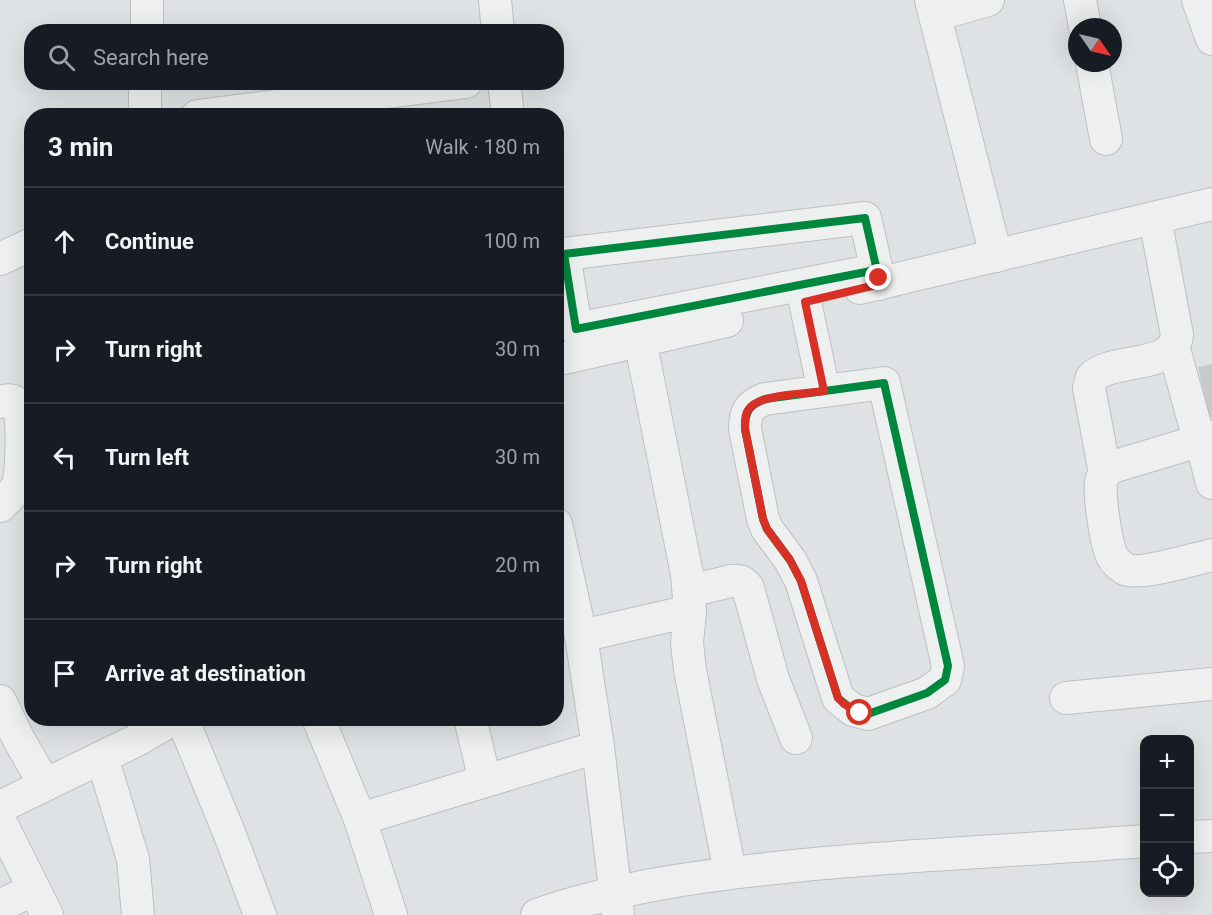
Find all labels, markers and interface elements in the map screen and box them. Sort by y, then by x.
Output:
north arrow [1068,18,1122,72]
search box [24,24,564,90]
icon: search [45,41,78,74]
text: Search here [93,45,209,70]
text: 3 min [48,132,113,162]
text: Walk · 180 m [425,135,540,159]
icon: ahead [48,225,81,258]
text: Continue [105,229,194,254]
text: 100 m [484,229,540,253]
route end [865,264,891,290]
icon: right [48,333,81,366]
text: Turn right [105,337,202,362]
text: 30 m [495,337,540,361]
icon: left [48,441,81,474]
text: Turn left [105,445,189,470]
text: 30 m [495,445,540,469]
icon: right [48,549,81,582]
text: Turn right [105,553,202,578]
text: 20 m [495,553,540,577]
icon: arrive [48,657,81,690]
text: Arrive at destination [105,661,306,686]
route start [846,699,872,725]
map controls [1140,735,1194,897]
button: + [1140,735,1194,789]
button: − [1140,789,1194,843]
button: locate [1140,843,1194,897]

